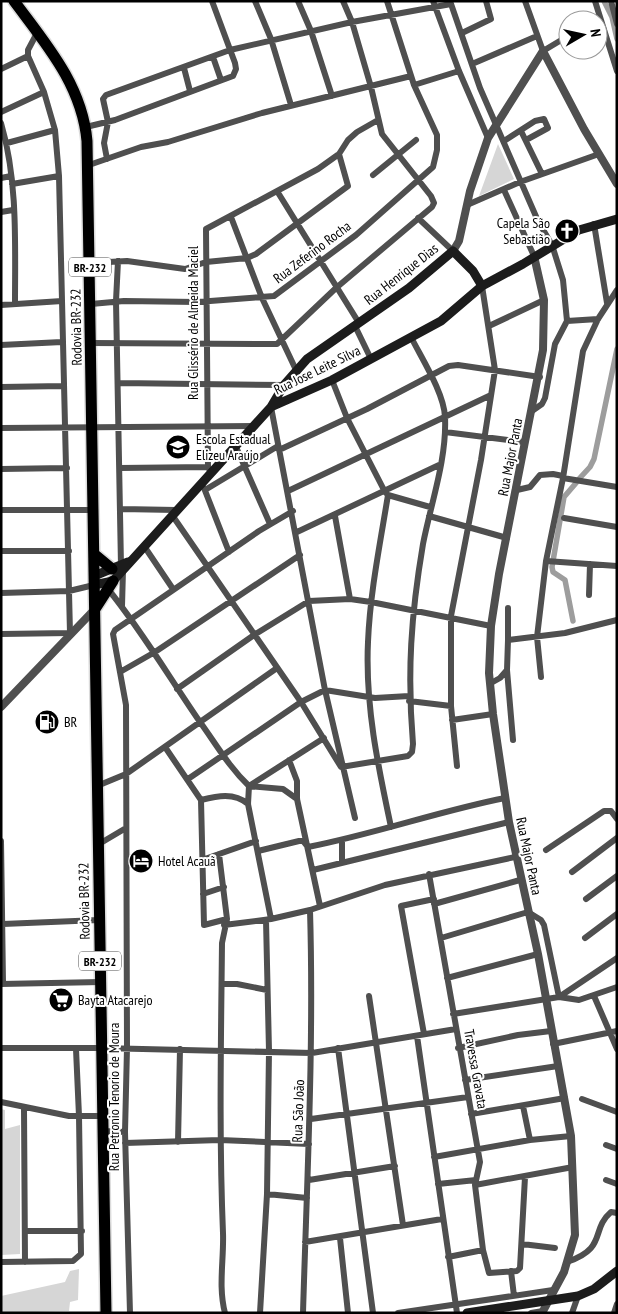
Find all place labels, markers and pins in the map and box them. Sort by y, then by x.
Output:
place label: Capela São Sebastião [497,214,550,248]
church icon: Capela São Sebastião [554,218,580,244]
place label: Escola Estadual Elizeu Araújo [196,430,271,464]
school or university icon: Escola Estadual Elizeu Araújo [165,434,191,460]
fuel station icon: BR [34,709,60,735]
place label: BR [64,713,78,731]
hotel icon: Hotel Acauã [128,848,154,874]
place label: Hotel Acauã [158,852,216,870]
supermarket icon: Bayta Atacarejo [48,987,74,1013]
place label: Bayta Atacarejo [78,991,153,1009]

